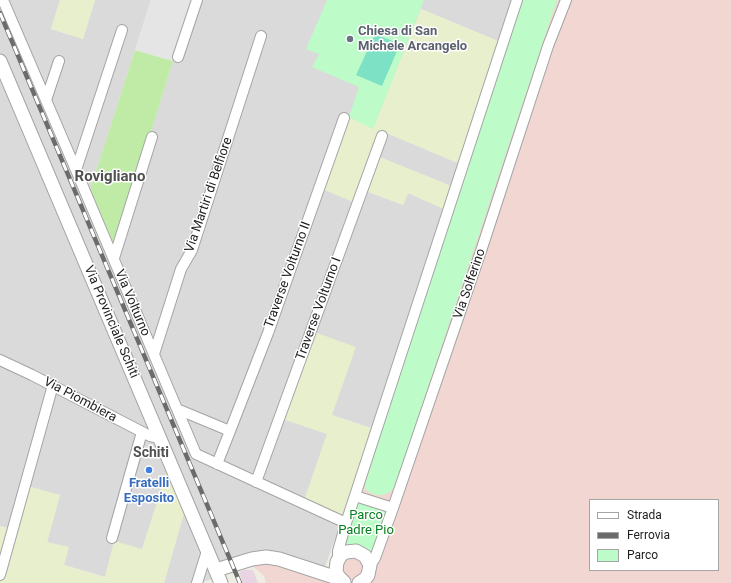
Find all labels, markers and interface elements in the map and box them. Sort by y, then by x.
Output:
place label: Chiesa di San Michele Arcangelo [358,24,467,55]
marker: Chiesa di San Michele Arcangelo [345,34,355,44]
street label: Via Martiri di Belfiore [182,135,236,255]
district label: Rovigliano [75,168,145,186]
street label: Traverse Volturno II [262,220,314,330]
street label: Via Solferino [451,247,489,321]
street label: Traverse Volturno I [293,255,345,363]
street label: Via Provinciale Schiti [80,263,142,381]
street label: Via Volturno [111,267,153,339]
street label: Via Piombiera [41,374,119,426]
district label: Schiti [133,445,169,461]
marker: Fratelli Esposito [144,465,154,475]
place label: Fratelli Esposito [124,476,174,507]
legend [589,499,719,571]
park label: Parco Padre Pio [338,508,394,539]
text: Strada [627,508,662,522]
text: Ferrovia [627,528,670,542]
text: Parco [627,548,658,562]

